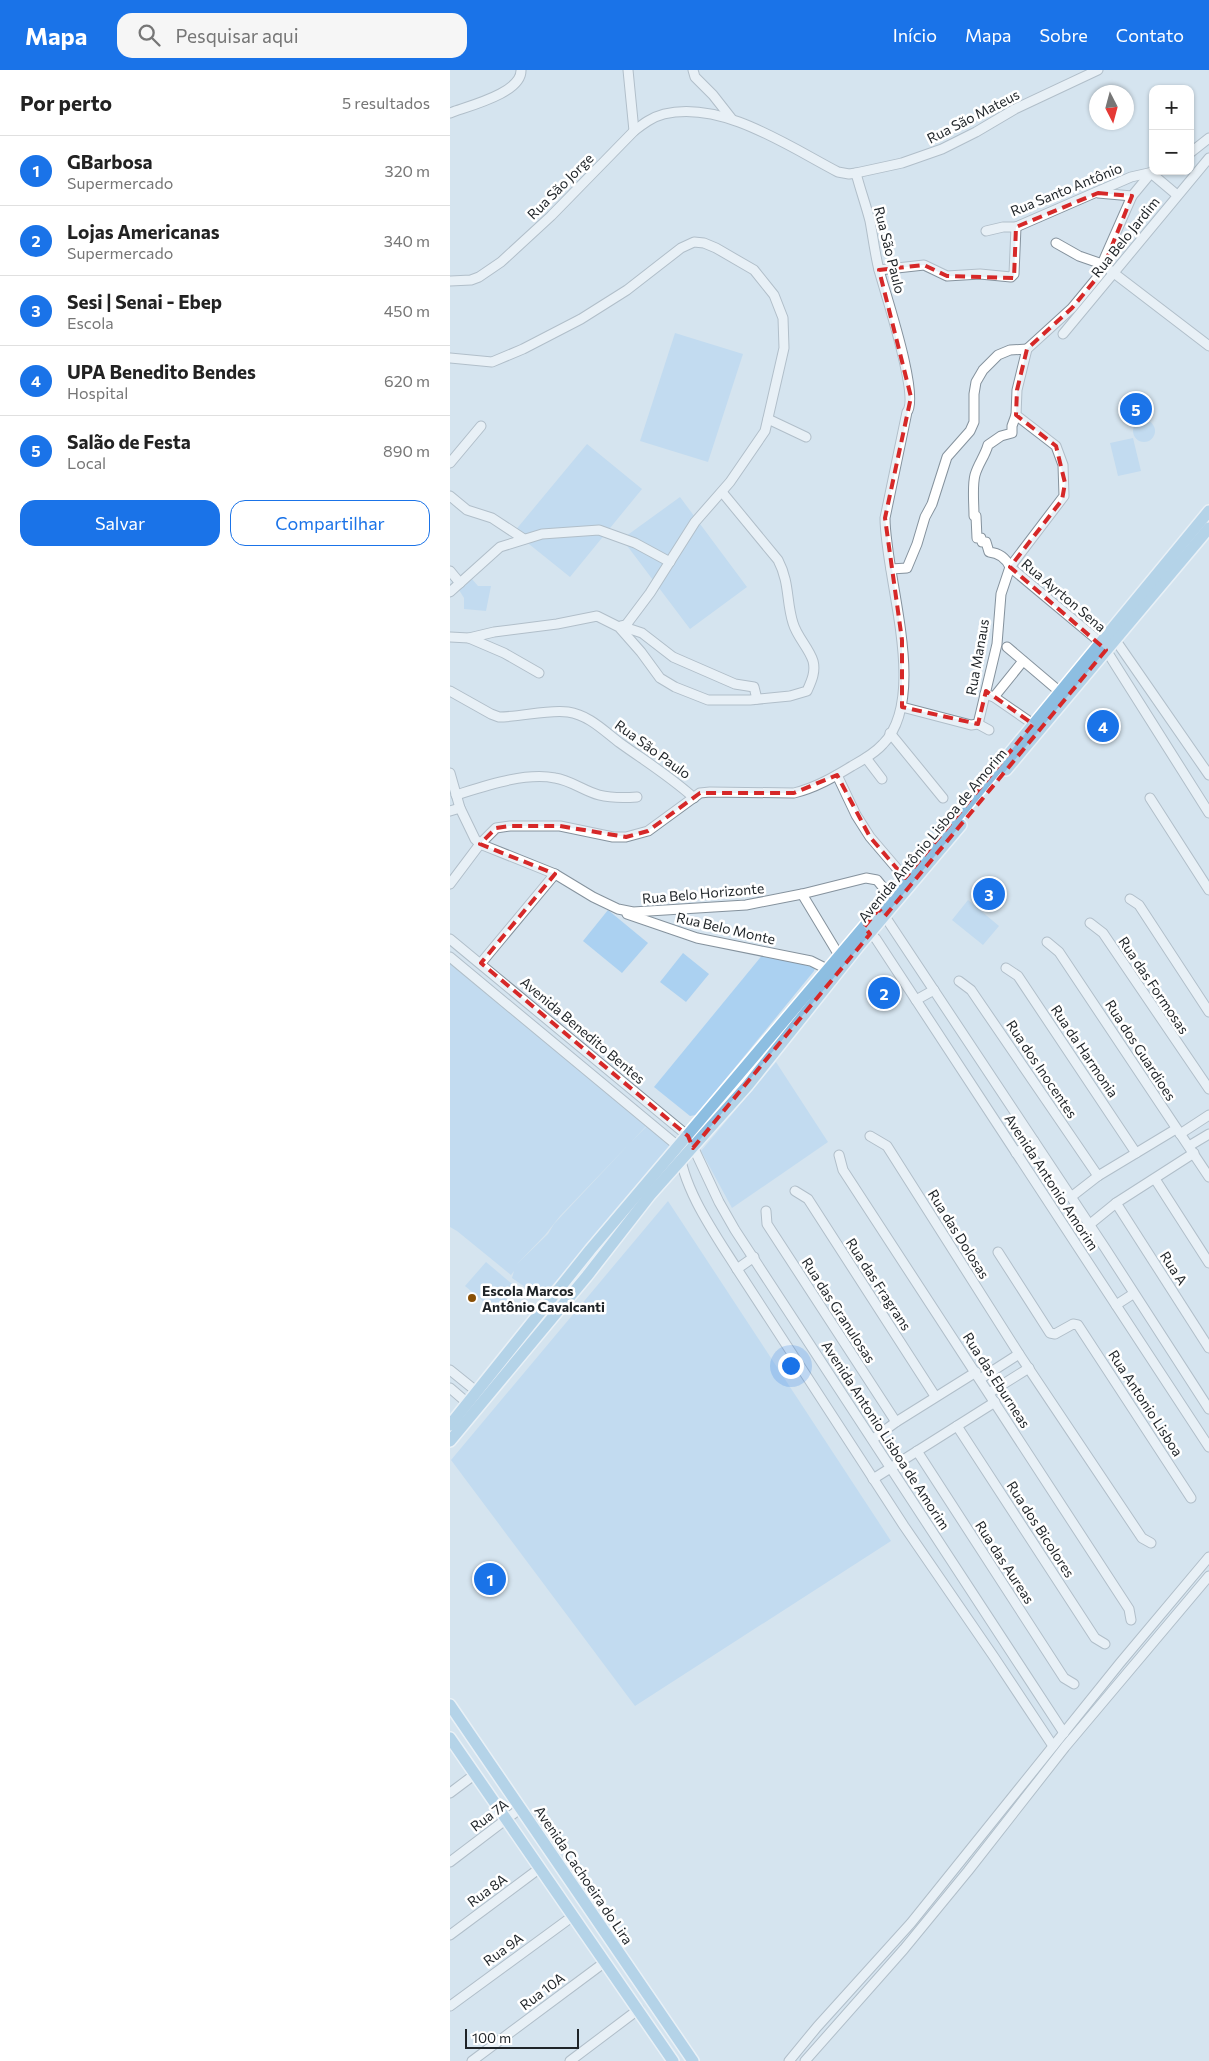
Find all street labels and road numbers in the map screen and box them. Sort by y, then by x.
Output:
street label: Rua São Mateus [924,85,1022,147]
street label: Rua São Jorge [523,149,597,223]
street label: Rua Santo Antônio [1008,159,1124,219]
street label: Rua Belo Jardim [1087,193,1163,281]
street label: Rua São Paulo [871,205,909,295]
street label: Rua Ayrton Sena [1018,555,1110,635]
street label: Rua Manaus [962,617,992,697]
street label: Rua São Paulo [612,716,694,782]
street label: Avenida Antônio Lisboa de Amorim [854,745,1010,925]
street label: Rua Belo Horizonte [641,879,765,907]
street label: Rua Belo Monte [675,908,777,948]
street label: Rua das Formosas [1115,933,1193,1037]
street label: Avenida Benedito Bentes [517,973,649,1087]
street label: Rua dos Guardioes [1102,996,1180,1104]
street label: Rua da Harmonia [1048,1001,1122,1101]
street label: Rua dos Inocentes [1003,1017,1081,1121]
street label: Avenida Antonio Amorim [1002,1111,1102,1253]
street label: Rua das Dolosas [925,1186,993,1282]
street label: Rua das Fragrans [843,1235,915,1333]
street label: Rua A [1157,1248,1191,1288]
street label: Rua das Granulosas [799,1254,879,1366]
street label: Rua das Eburneas [960,1329,1034,1431]
street label: Avenida Antonio Lisboa de Amorim [818,1337,954,1533]
street label: Rua Antonio Lisboa [1105,1347,1187,1459]
street label: Rua dos Bicolores [1004,1478,1078,1580]
street label: Rua das Aureas [972,1517,1038,1607]
street label: Rua 7A [467,1795,512,1835]
street label: Avenida Cachoeira do Lira [531,1803,637,1947]
street label: Rua 8A [464,1870,510,1910]
street label: Rua 9A [480,1929,526,1969]
street label: Rua 10A [516,1968,568,2013]

